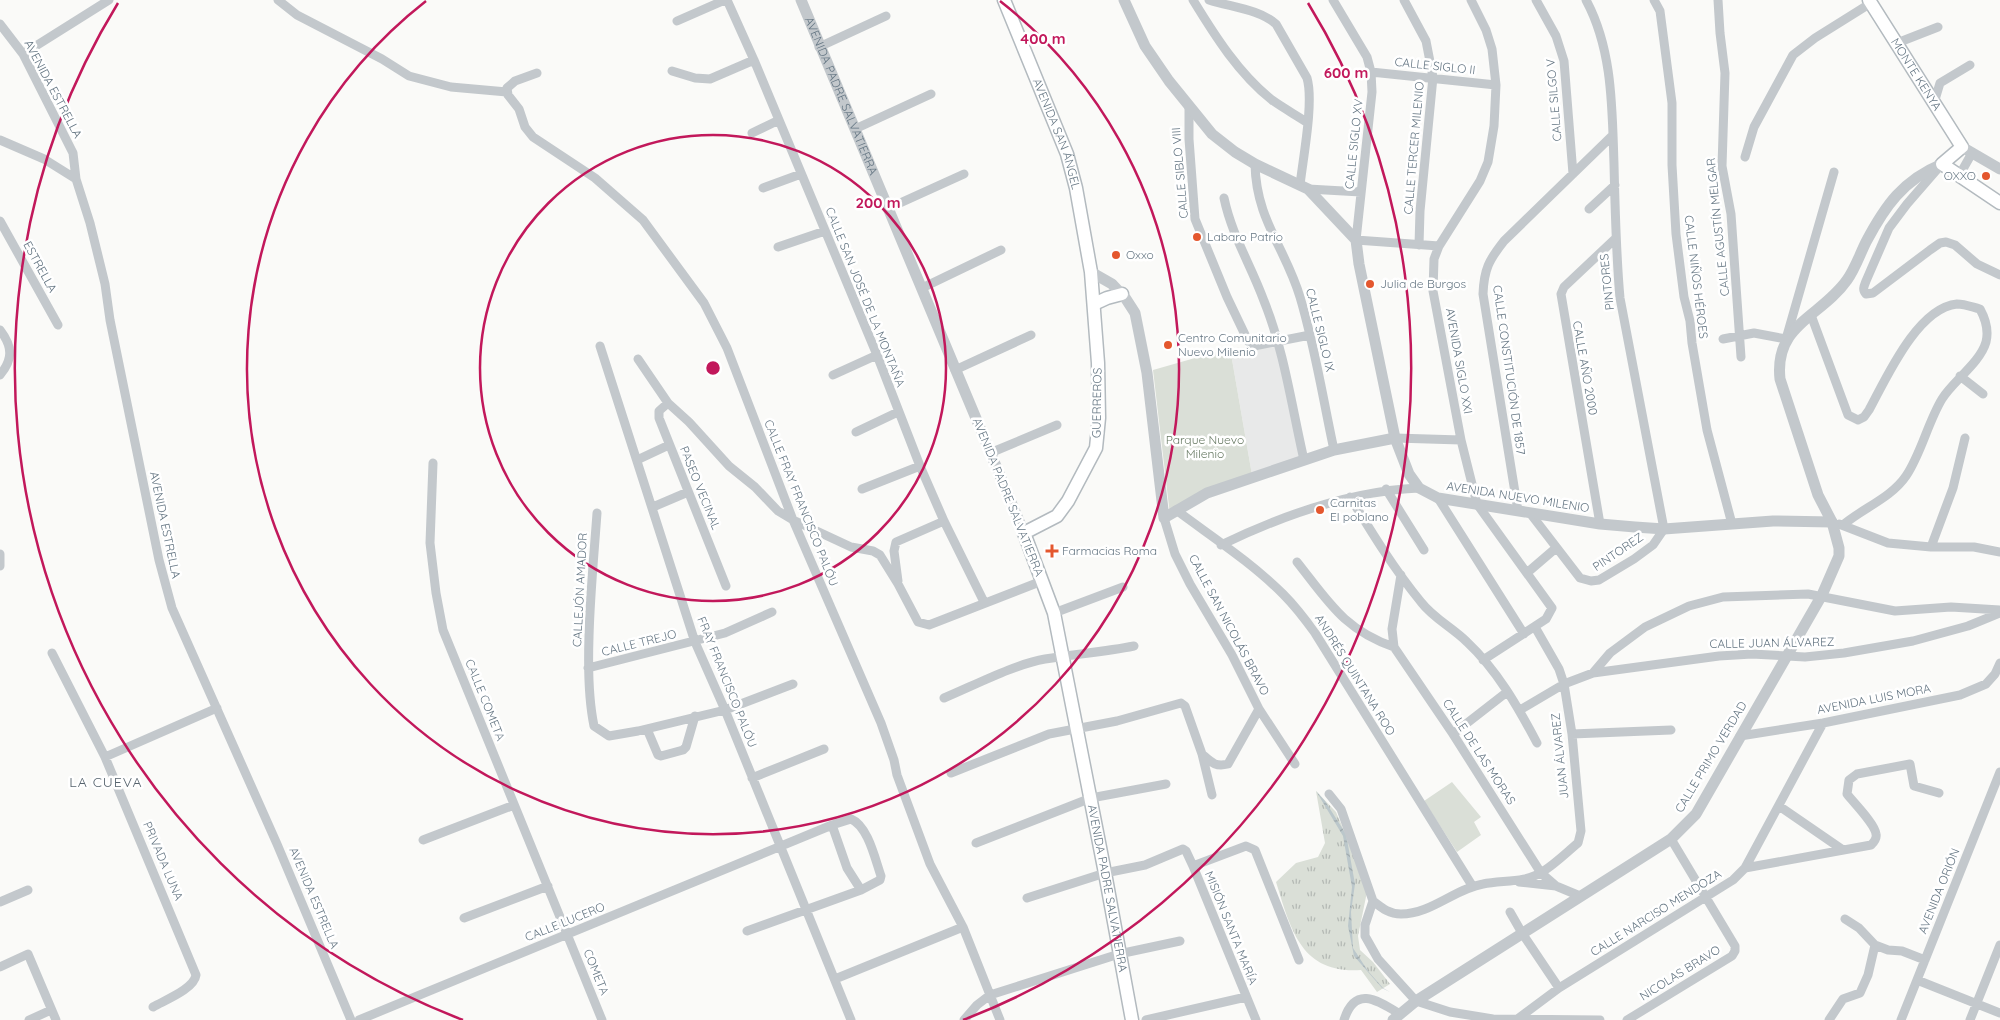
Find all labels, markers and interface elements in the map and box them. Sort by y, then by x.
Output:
street label: AVENIDA PADRE SALVATIERRA [802,14,881,177]
text: 400 m [1020,29,1066,48]
street label: MONTE KENYA [1888,35,1945,113]
street label: AVENIDA ESTRELLA [21,37,86,141]
street label: CALLE SIGLO II [1394,54,1476,77]
street label: CALLE SILGO V [1542,58,1565,142]
text: 600 m [1324,63,1368,82]
street label: AVENIDA SAN ÁNGEL [1030,76,1084,192]
street label: CALLE TERCER MILENIO [1400,81,1427,215]
street label: CALLE SIGLO XV [1341,98,1366,190]
street label: CALLE SIBLO VIII [1168,127,1191,219]
street label: CALLE AGUSTÍN MELGAR [1703,157,1732,297]
place label: OXXO [1944,168,1976,183]
marker: OXXO [1980,170,1992,182]
text: 200 m [856,193,901,212]
street label: CALLE SAN JOSÉ DE LA MONTAÑA [822,205,909,389]
street label: CALLE NIÑOS HÉROES [1681,214,1712,340]
place label: Labaro Patrio [1207,229,1283,244]
marker: Labaro Patrio [1191,231,1203,243]
street label: ESTRELLA [20,239,61,295]
place label: Oxxo [1126,247,1154,262]
marker: Oxxo [1110,249,1122,261]
street label: PINTORES [1596,253,1617,311]
place label: Julia de Burgos [1380,276,1466,291]
marker: Julia de Burgos [1364,278,1376,290]
street label: CALLE CONSTITUCIÓN DE 1857 [1490,284,1529,456]
street label: CALLE SIGLO IX [1303,287,1338,373]
street label: AVENIDA SIGLO XXI [1443,307,1476,415]
street label: CALLE AÑO 2000 [1570,320,1601,416]
place label: Centro Comunitario Nuevo Milenio [1178,330,1287,359]
marker: Centro Comunitario Nuevo Milenio [1162,339,1174,351]
centre of rings [704,359,722,377]
street label: GUERREROS [1088,367,1105,438]
street label: AVENIDA PADRE SALVATIERRA [970,415,1047,579]
street label: CALLE FRAY FRANCISCO PALÓU [761,417,842,588]
park label: Parque Nuevo Milenio [1166,432,1244,461]
street label: PASEO VECINAL [677,444,724,532]
street label: AVENIDA ESTRELLA [147,470,184,580]
street label: AVENIDA NUEVO MILENIO [1446,478,1591,515]
place label: Carnitas El poblano [1330,495,1389,524]
marker: Carnitas El poblano [1314,504,1326,516]
street label: PINTOREZ [1590,529,1646,574]
street label: CALLEJÓN AMADOR [569,532,590,648]
place label: Farmacias Roma [1062,543,1157,558]
marker: Farmacias Roma [1046,545,1058,557]
street label: CALLE SAN NICOLÁS BRAVO [1186,552,1273,698]
street label: ANDRÉS QUINTANA ROO [1312,611,1399,738]
street label: FRAY FRANCISCO PALÓU [694,614,761,749]
street label: CALLE TREJO [600,626,678,659]
street label: CALLE JUAN ÁLVAREZ [1709,634,1835,651]
street label: CALLE COMETA [462,657,509,743]
street label: AVENIDA LUIS MORA [1816,680,1932,717]
street label: CALLE DE LAS MORAS [1440,696,1519,808]
street label: CALLE PRIMO VERDAD [1671,698,1750,815]
street label: JUAN ÁLVAREZ [1547,712,1571,800]
district label: LA CUEVA [69,773,143,791]
street label: AVENIDA PADRE SALVATIERRA [1085,803,1131,974]
street label: PRIVADA LUNA [140,819,187,903]
street label: AVENIDA ESTRELLA [286,845,343,951]
street label: AVENIDA ORIÓN [1915,846,1963,936]
street label: CALLE NARCISO MENDOZA [1588,866,1724,959]
street label: MISIÓN SANTA MARÍA [1202,869,1261,987]
street label: CALLE LUCERO [523,899,607,944]
street label: NICOLAS BRAVO [1637,942,1723,1003]
street label: COMETA [580,947,613,997]

